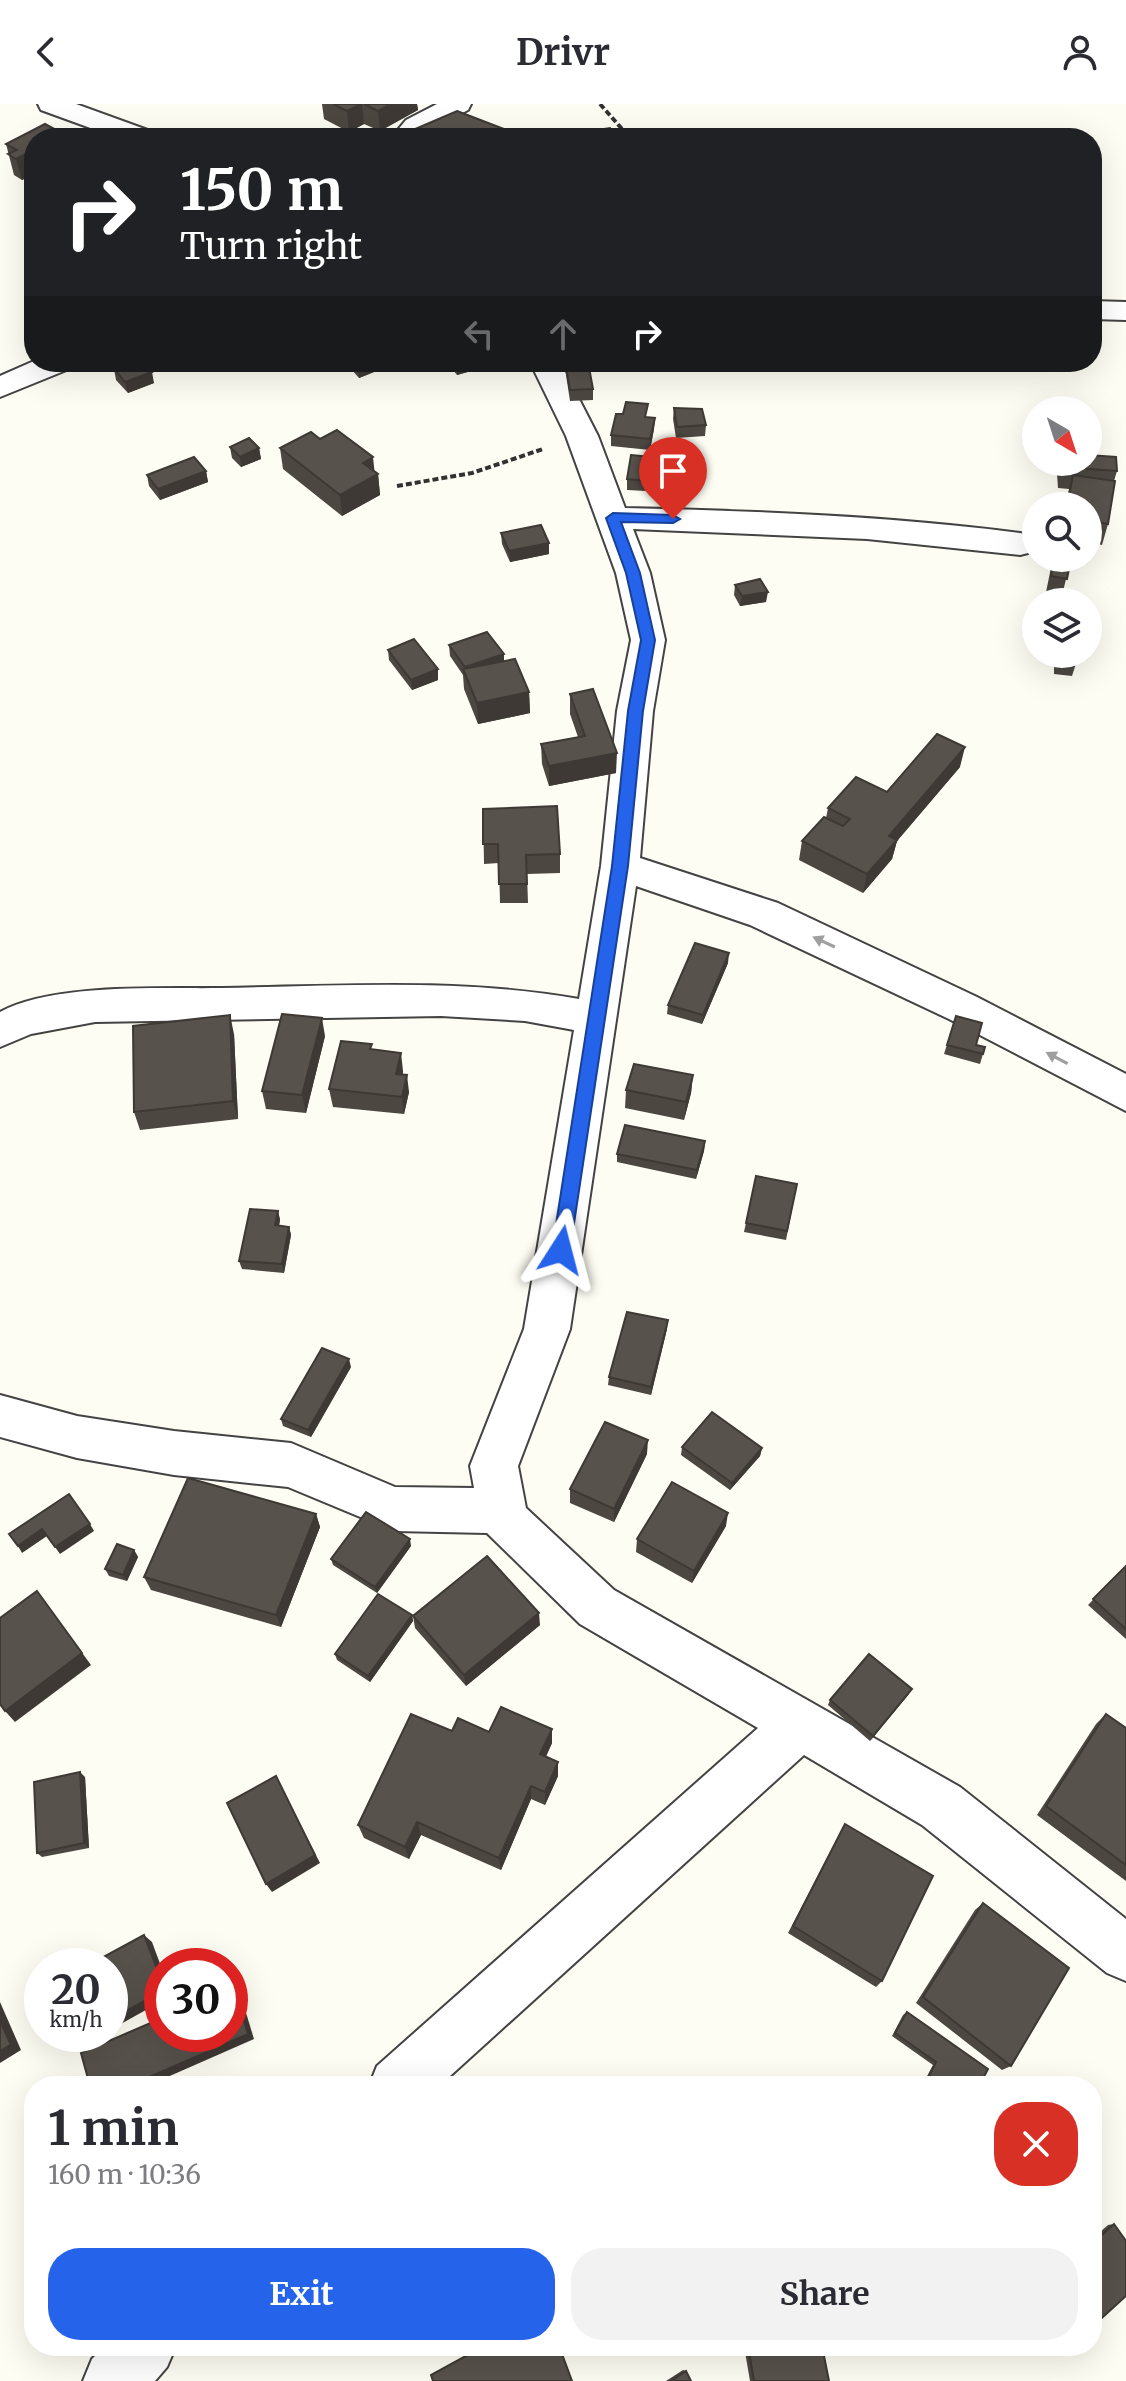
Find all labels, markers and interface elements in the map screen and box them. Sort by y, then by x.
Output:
icon: back [24,30,68,74]
text: Drivr [516,30,610,75]
icon: person [1058,30,1102,74]
text: 150 m [180,155,343,225]
icon: right [48,160,152,264]
text: Turn right [180,224,362,269]
icon: left [457,312,501,356]
icon: ahead [541,312,585,356]
icon: right [625,312,669,356]
north arrow [1022,396,1102,476]
map controls [1022,396,1102,668]
pin [639,437,707,519]
icon: arrive [651,449,695,493]
button: search [1022,492,1102,572]
button: layers [1022,588,1102,668]
one-way arrow [812,936,836,949]
one-way arrow [1046,1051,1068,1065]
position arrow [519,1208,603,1292]
speed limit sign: 30 [144,1948,248,2052]
text: 20 [51,1965,101,2015]
text: km/h [50,2007,102,2032]
text: 1 min [48,2098,179,2158]
button: close [994,2102,1078,2186]
text: 160 m · 10:36 [48,2158,201,2191]
button: Exit [48,2248,555,2340]
button: Share [571,2248,1078,2340]

